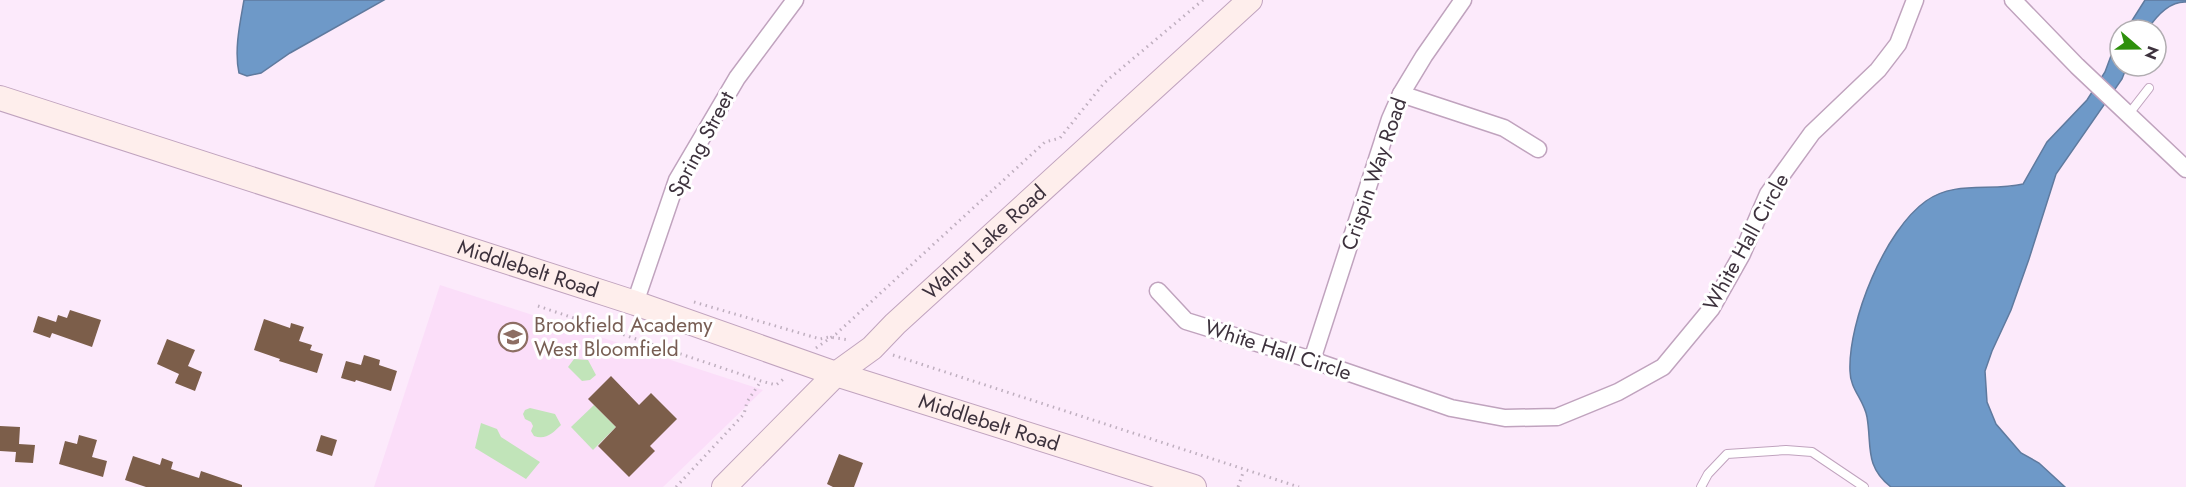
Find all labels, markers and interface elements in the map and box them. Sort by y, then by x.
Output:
north arrow [2108,18,2168,78]
text: N [2139,43,2165,63]
street label: Spring Street [661,86,741,202]
street label: Crispin Way Road [1334,94,1414,254]
street label: White Hall Circle [1696,168,1796,316]
street label: Walnut Lake Road [916,178,1053,307]
street label: Middlebelt Road [454,232,602,305]
place label: Brookfield Academy West Bloomfield [534,310,713,364]
street label: White Hall Circle [1201,312,1356,388]
school or university icon: Brookfield Academy West Bloomfield [497,321,529,353]
street label: Middlebelt Road [915,386,1063,459]

